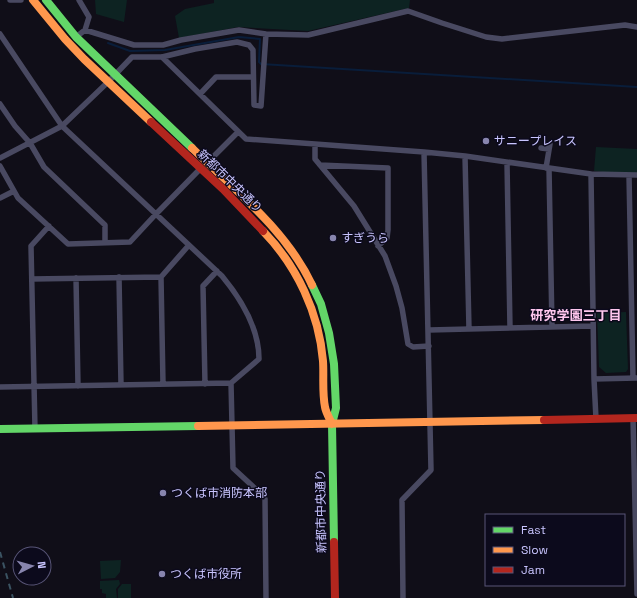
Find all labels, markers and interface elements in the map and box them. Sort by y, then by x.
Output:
place label: サニープレイス [494,133,577,149]
marker: サニープレイス [481,136,491,146]
street label: 新都市中央通り [194,146,266,216]
place label: すぎうら [341,230,389,246]
marker: すぎうら [328,233,338,243]
district label: 研究学園三丁目 [530,307,622,324]
street label: 新都市中央通り [312,469,330,553]
place label: つくば市消防本部 [171,485,267,501]
marker: つくば市消防本部 [158,488,168,498]
legend [485,514,625,586]
text: Fast [521,522,546,538]
text: Slow [521,542,548,558]
north arrow [12,546,52,586]
text: N [35,561,49,569]
text: Jam [521,562,545,578]
place label: つくば市役所 [170,566,242,582]
marker: つくば市役所 [157,569,167,579]

